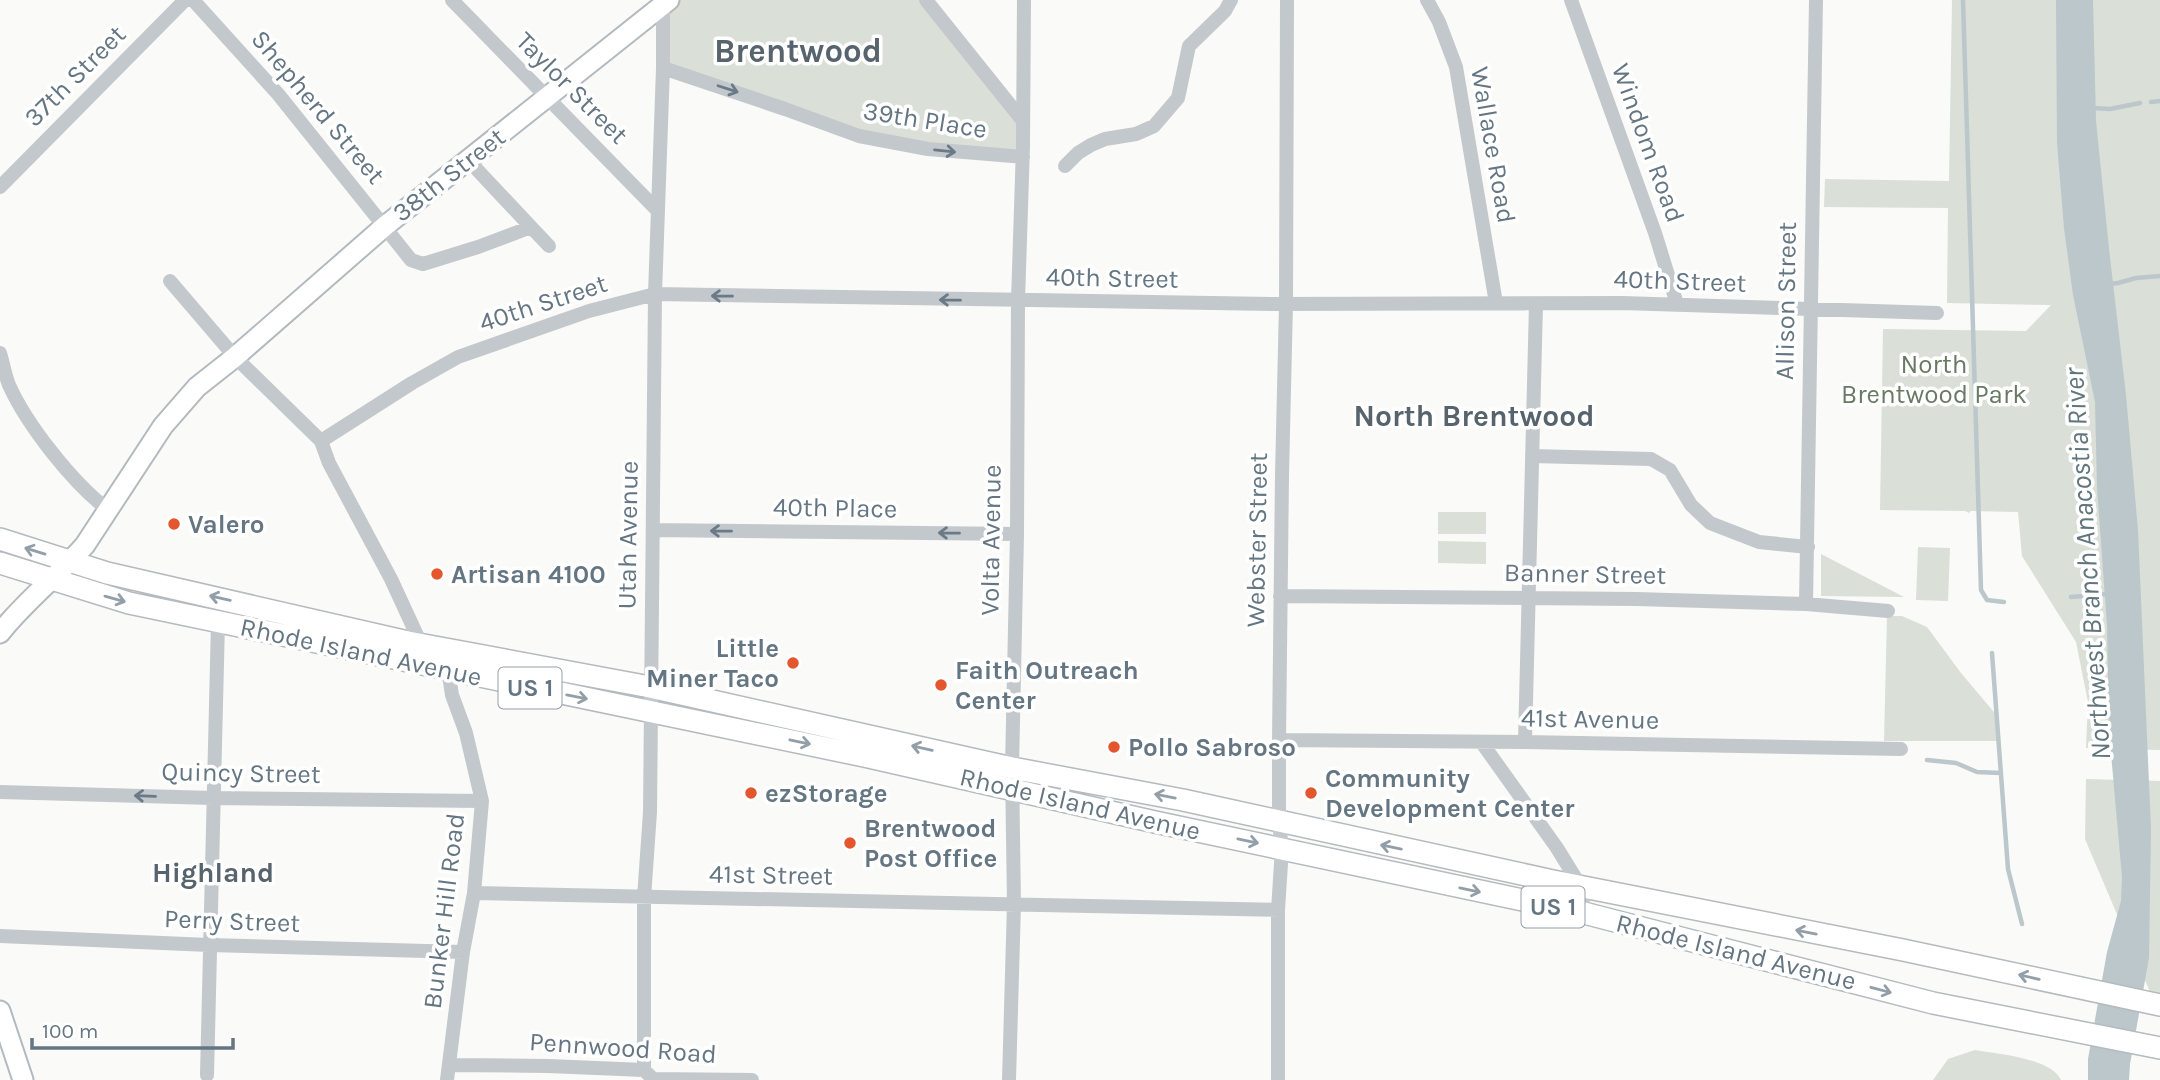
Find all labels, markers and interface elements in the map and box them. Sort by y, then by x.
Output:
street label: 37th Street [18,19,132,133]
street label: Shepherd Street [245,24,392,190]
street label: Taylor Street [510,26,635,151]
district label: Brentwood [714,32,882,70]
street label: Windom Road [1605,59,1691,227]
street label: Wallace Road [1464,64,1522,226]
one-way arrow [716,84,738,96]
street label: 39th Place [861,95,989,145]
street label: 38th Street [387,121,512,229]
one-way arrow [934,145,956,158]
street label: Allison Street [1769,221,1803,380]
street label: 40th Street [1045,261,1179,295]
street label: 40th Street [1613,263,1747,299]
street label: 40th Street [475,268,611,338]
one-way arrow [711,289,734,302]
one-way arrow [938,293,961,307]
park label: North Brentwood Park [1841,349,2027,410]
water label: Northwest Branch Anacostia River [2057,365,2117,761]
district label: North Brentwood [1353,398,1595,434]
street label: Webster Street [1240,452,1274,628]
street label: Utah Avenue [611,460,645,610]
street label: Volta Avenue [974,464,1008,616]
street label: 40th Place [773,491,897,525]
place label: Valero [188,509,264,540]
marker: Valero [166,516,182,532]
one-way arrow [710,524,733,538]
one-way arrow [937,526,960,540]
one-way arrow [24,544,46,557]
street label: Banner Street [1504,557,1667,591]
place label: Artisan 4100 [451,559,606,590]
marker: Artisan 4100 [429,566,445,582]
one-way arrow [209,591,232,605]
one-way arrow [103,593,125,606]
street label: Rhode Island Avenue [237,611,485,693]
place label: Little Miner Taco [646,633,779,694]
marker: Little Miner Taco [785,655,801,671]
place label: Faith Outreach Center [955,655,1139,716]
road number: US 1 [498,668,562,708]
marker: Faith Outreach Center [933,677,949,693]
one-way arrow [565,691,588,704]
street label: 41st Avenue [1521,702,1659,736]
place label: Pollo Sabroso [1128,732,1296,763]
one-way arrow [788,736,811,750]
marker: Pollo Sabroso [1106,739,1122,755]
one-way arrow [911,740,934,754]
street label: Quincy Street [161,756,321,790]
street label: Rhode Island Avenue [957,761,1203,847]
place label: Community Development Center [1325,763,1575,824]
place label: ezStorage [765,778,888,809]
marker: ezStorage [743,785,759,801]
marker: Community Development Center [1303,785,1319,801]
one-way arrow [134,789,157,802]
one-way arrow [1154,789,1177,803]
street label: Bunker Hill Road [417,811,471,1011]
place label: Brentwood Post Office [864,813,997,874]
one-way arrow [1236,834,1259,848]
marker: Brentwood Post Office [842,835,858,851]
one-way arrow [1380,839,1403,853]
district label: Highland [152,856,274,889]
street label: 41st Street [709,858,834,892]
one-way arrow [1458,883,1481,897]
road number: US 1 [1522,887,1584,928]
street label: Perry Street [163,903,301,939]
street label: Rhode Island Avenue [1613,907,1859,997]
one-way arrow [1795,925,1818,939]
one-way arrow [2018,970,2041,983]
one-way arrow [1869,984,1892,997]
scale bar [32,1006,233,1050]
text: 100 m [42,1019,99,1043]
street label: Pennwood Road [528,1026,718,1070]

